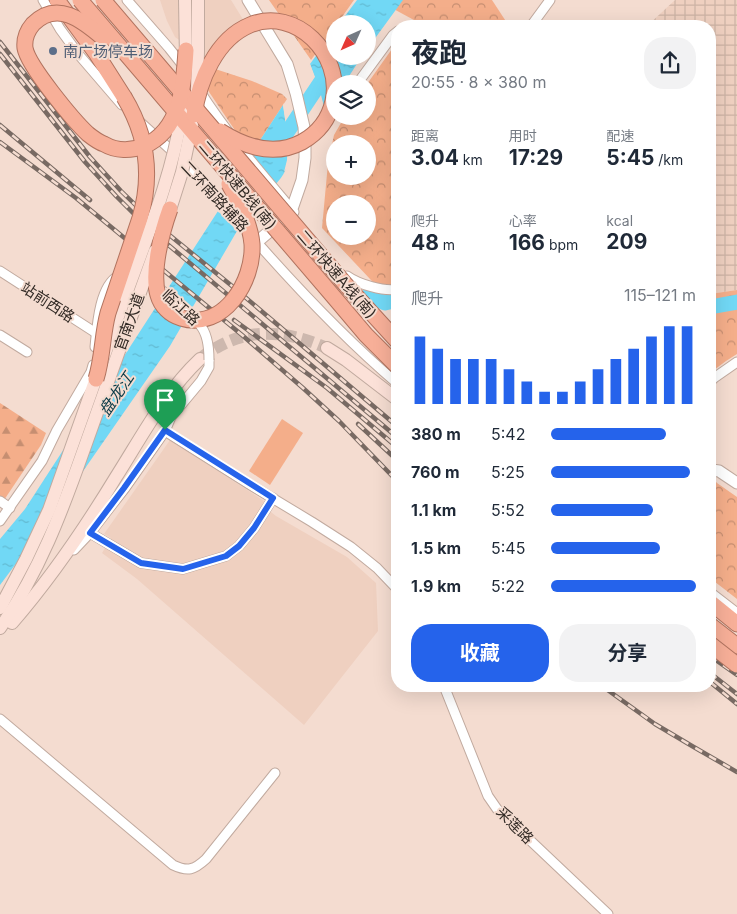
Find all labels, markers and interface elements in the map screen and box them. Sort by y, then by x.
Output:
north arrow [326,15,376,65]
map controls [326,15,376,245]
text: 夜跑 [411,36,467,70]
button: share [644,37,696,89]
place label: 南广场停车场 [63,42,153,61]
marker: 南广场停车场 [47,45,59,57]
text: 20:55 · 8 × 380 m [411,72,546,92]
button: layers [326,75,376,125]
text: 距离 [411,127,439,144]
text: 用时 [509,127,537,144]
text: 配速 [606,127,634,144]
button: + [326,135,376,185]
street label: 二环快速B线(南) [195,136,281,234]
text: 3.04 [411,145,459,170]
text: 17:29 [509,145,563,170]
text: 5:45 [606,145,654,170]
text: km [459,151,483,168]
text: /km [654,151,683,168]
street label: 二环南路辅路 [177,157,253,235]
button: − [326,195,376,245]
text: 爬升 [411,212,439,229]
text: 心率 [509,212,537,229]
text: kcal [606,212,633,229]
street label: 二环快速A线(南) [293,226,381,322]
text: 209 [606,229,647,254]
text: 48 [411,230,439,255]
text: 166 [509,230,545,255]
text: m [439,236,455,253]
text: bpm [545,236,578,253]
street label: 站前西路 [18,278,78,326]
street label: 临江路 [158,285,204,329]
text: 115–121 m [624,285,696,305]
text: 爬升 [411,288,443,308]
street label: 官南大道 [110,291,148,353]
water label: 盘龙江 [94,367,139,419]
pin [144,379,186,430]
icon: arrive [151,386,179,414]
text: 380 m [411,424,461,444]
text: 5:42 [491,424,525,444]
text: 760 m [411,462,460,482]
text: 5:25 [491,462,525,482]
text: 1.1 km [411,500,456,520]
text: 5:52 [491,500,525,520]
text: 1.5 km [411,538,461,558]
text: 5:45 [491,538,525,558]
text: 1.9 km [411,576,461,596]
text: 5:22 [491,576,525,596]
button: 收藏 [411,624,549,682]
button: 分享 [559,624,696,682]
street label: 采莲路 [492,802,538,848]

